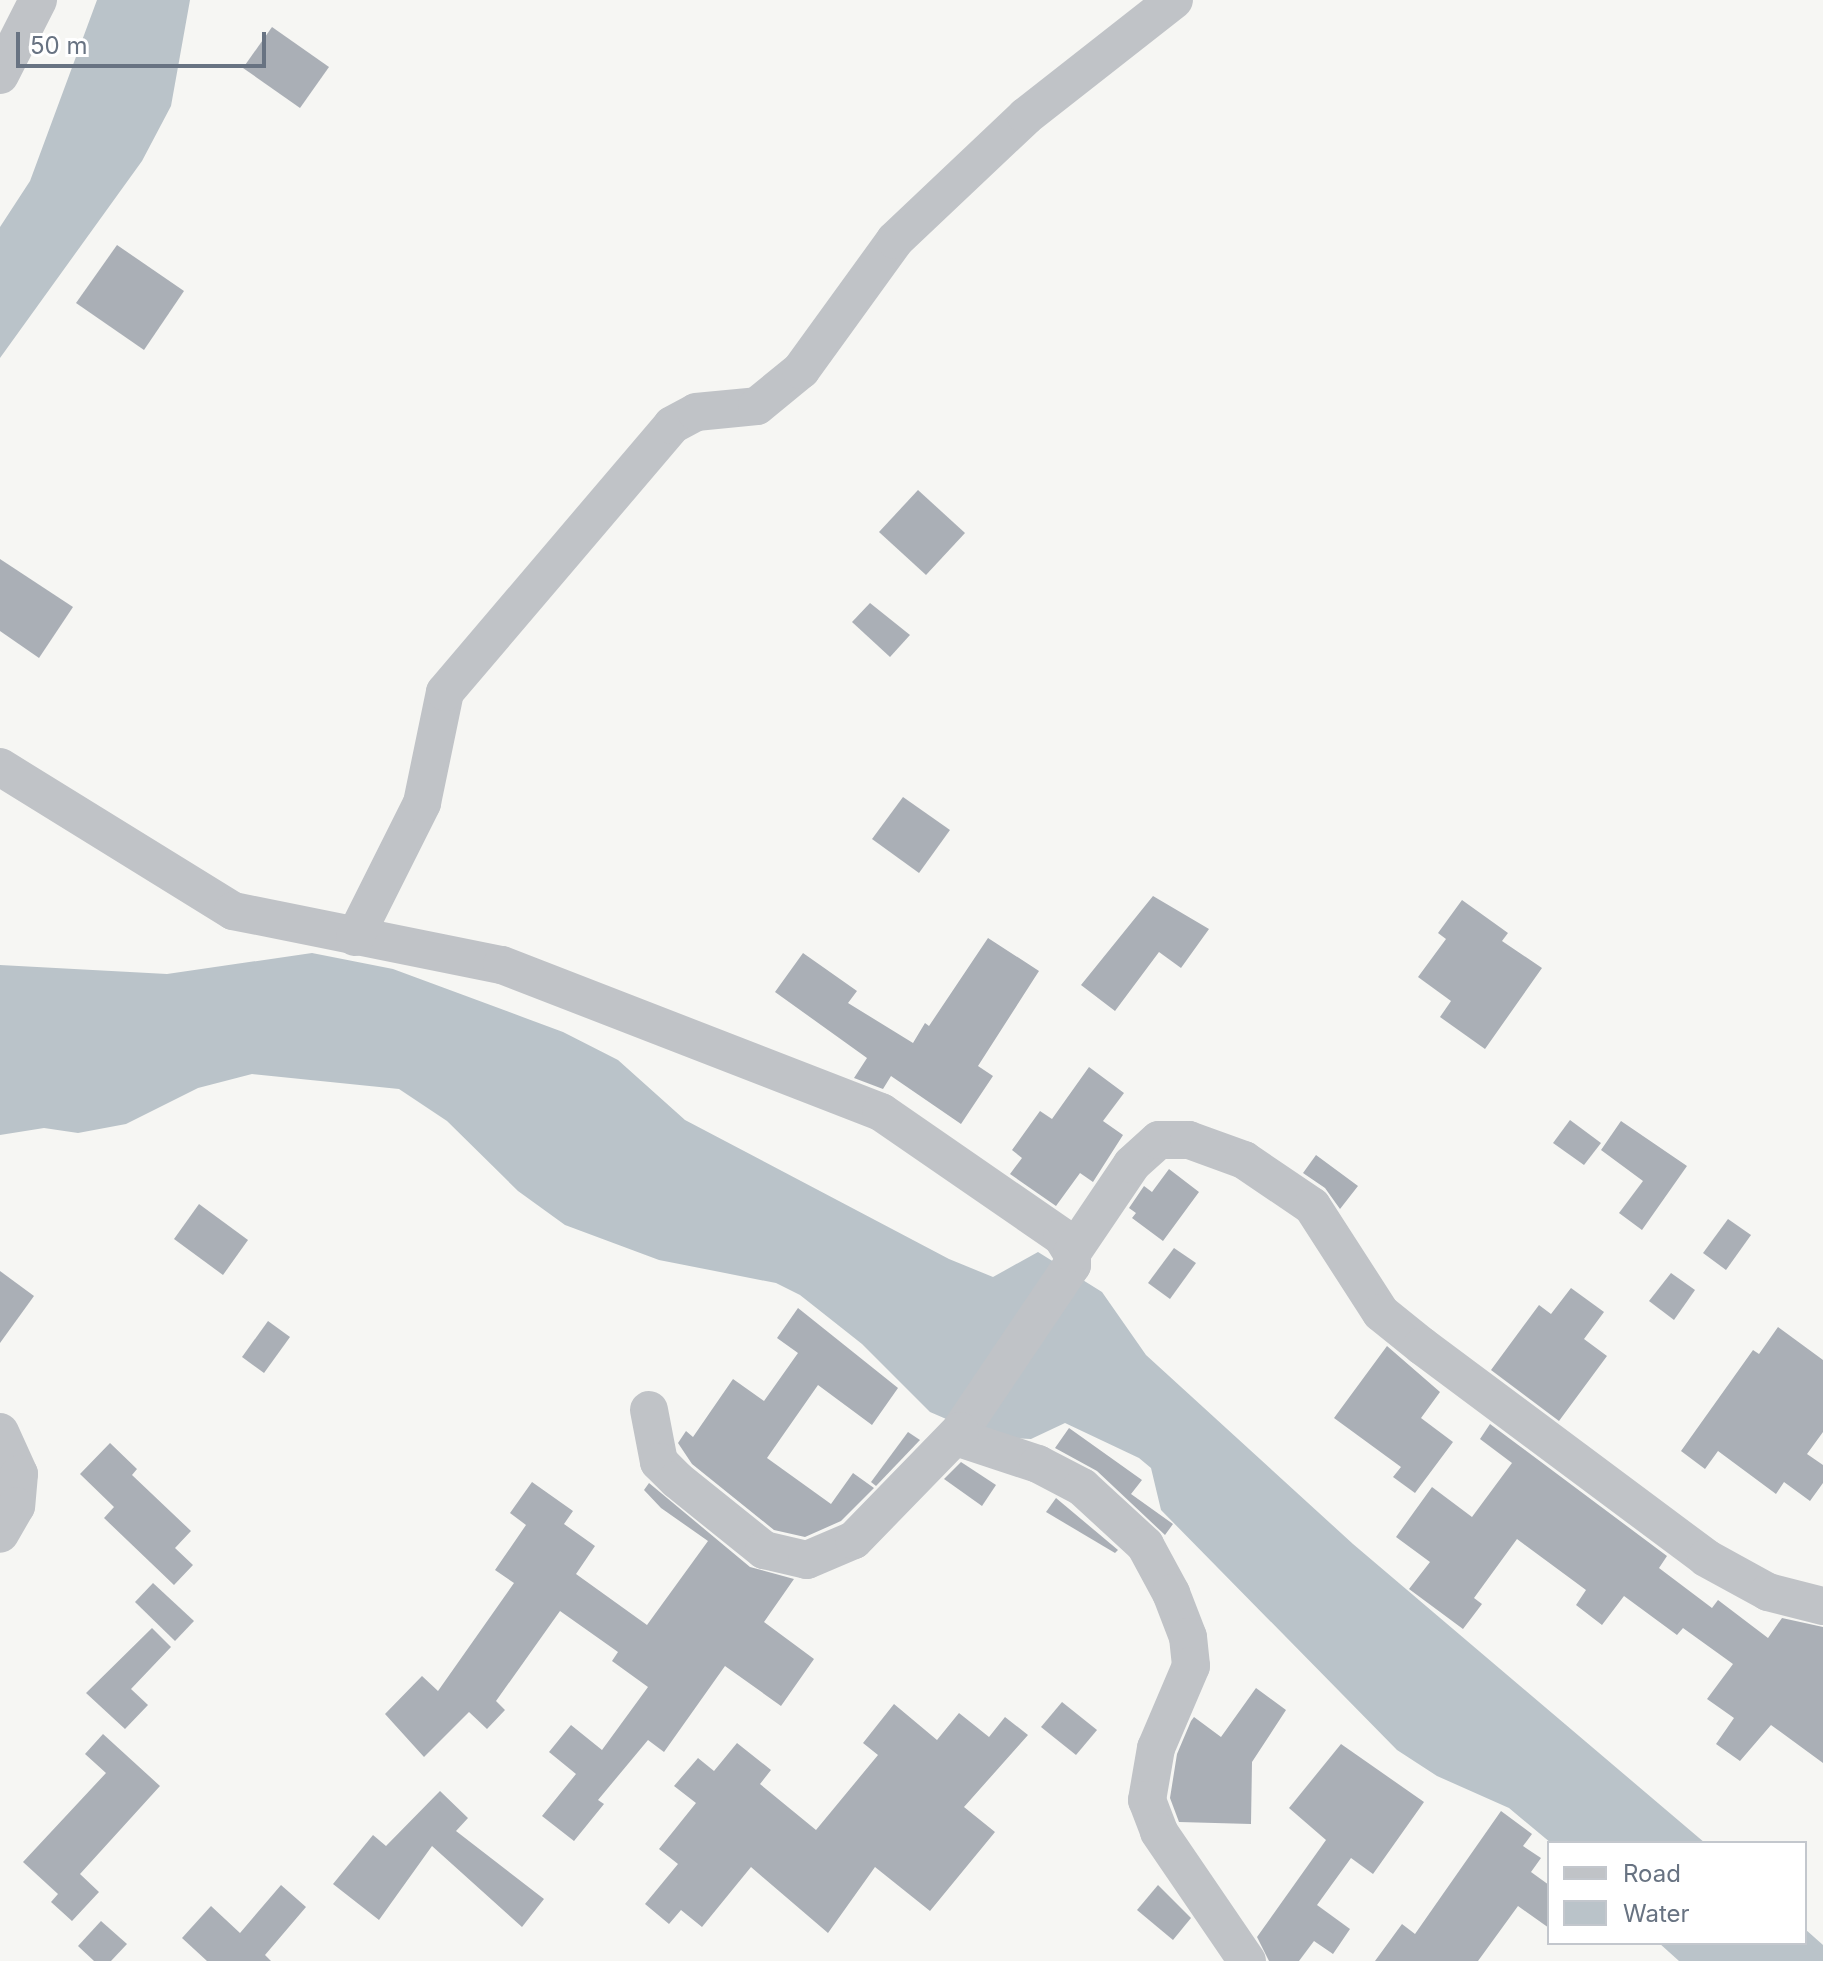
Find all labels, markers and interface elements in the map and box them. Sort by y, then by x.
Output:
scale bar [20,16,270,66]
text: 50 m [30,31,88,60]
legend [1547,1841,1807,1945]
text: Road [1623,1859,1681,1888]
text: Water [1623,1899,1690,1928]

